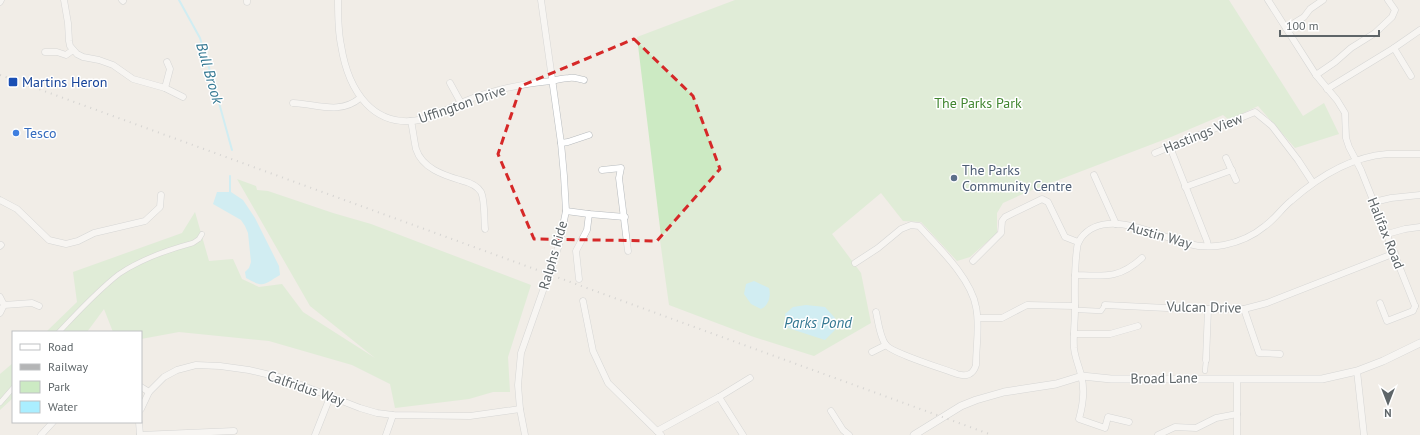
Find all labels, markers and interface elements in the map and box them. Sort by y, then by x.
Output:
scale bar [1280,12,1379,38]
text: 100 m [1286,18,1319,33]
water label: Bull Brook [192,40,228,107]
place label: Martins Heron [22,73,107,91]
marker: Martins Heron [7,76,19,88]
street label: Uffington Drive [416,81,508,127]
park label: The Parks Park [934,94,1022,112]
street label: Hastings View [1161,109,1246,157]
place label: Tesco [24,124,56,142]
marker: Tesco [11,128,21,138]
place label: The Parks Community Centre [962,161,1072,195]
marker: The Parks Community Centre [949,173,959,183]
street label: Halifax Road [1363,194,1409,272]
street label: Austin Way [1126,217,1195,253]
street label: Ralphs Ride [535,218,571,292]
street label: Vulcan Drive [1165,297,1242,317]
water label: Parks Pond [784,313,852,332]
legend [12,331,142,423]
text: Road [48,339,73,354]
text: Railway [48,359,88,374]
street label: Calfridus Way [265,366,348,410]
street label: Broad Lane [1130,368,1198,388]
text: Park [48,379,70,394]
north arrow [1368,383,1408,423]
text: Water [48,399,78,414]
text: N [1384,406,1392,420]

